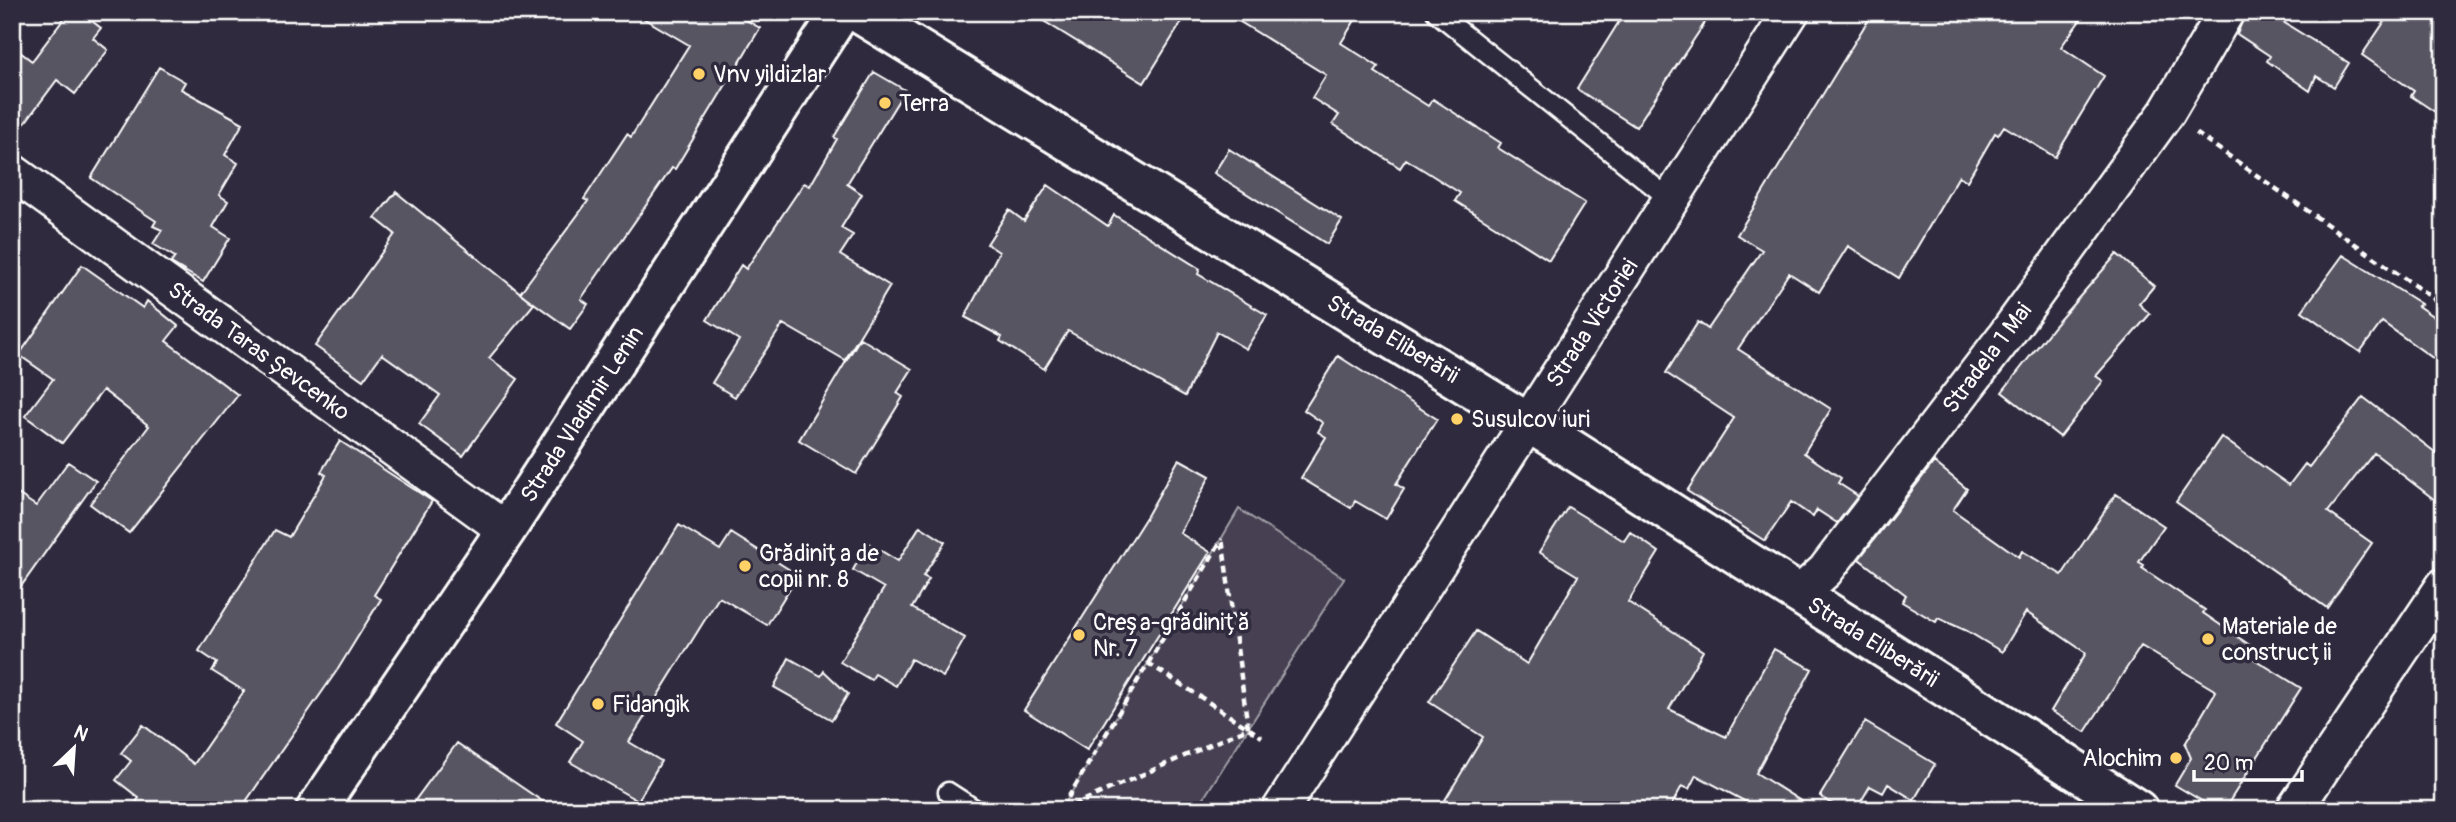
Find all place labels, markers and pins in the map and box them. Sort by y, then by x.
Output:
place label: Vnv yildizlar [713,60,826,89]
marker: Vnv yildizlar [691,66,707,82]
place label: Terra [899,89,949,118]
marker: Terra [877,95,893,111]
place label: Susulcov iuri [1471,405,1590,434]
marker: Susulcov iuri [1449,411,1465,427]
place label: Grădinița de copii nr. 8 [759,539,880,594]
marker: Grădinița de copii nr. 8 [737,558,753,574]
place label: Creșa-grădiniță Nr. 7 [1093,608,1250,663]
place label: Materiale de construcții [2222,612,2337,667]
marker: Creșa-grădiniță Nr. 7 [1071,627,1087,643]
marker: Materiale de construcții [2200,631,2216,647]
place label: Fidangik [612,690,690,719]
marker: Fidangik [590,696,606,712]
place label: Alochim [2083,744,2162,773]
marker: Alochim [2168,750,2184,766]

